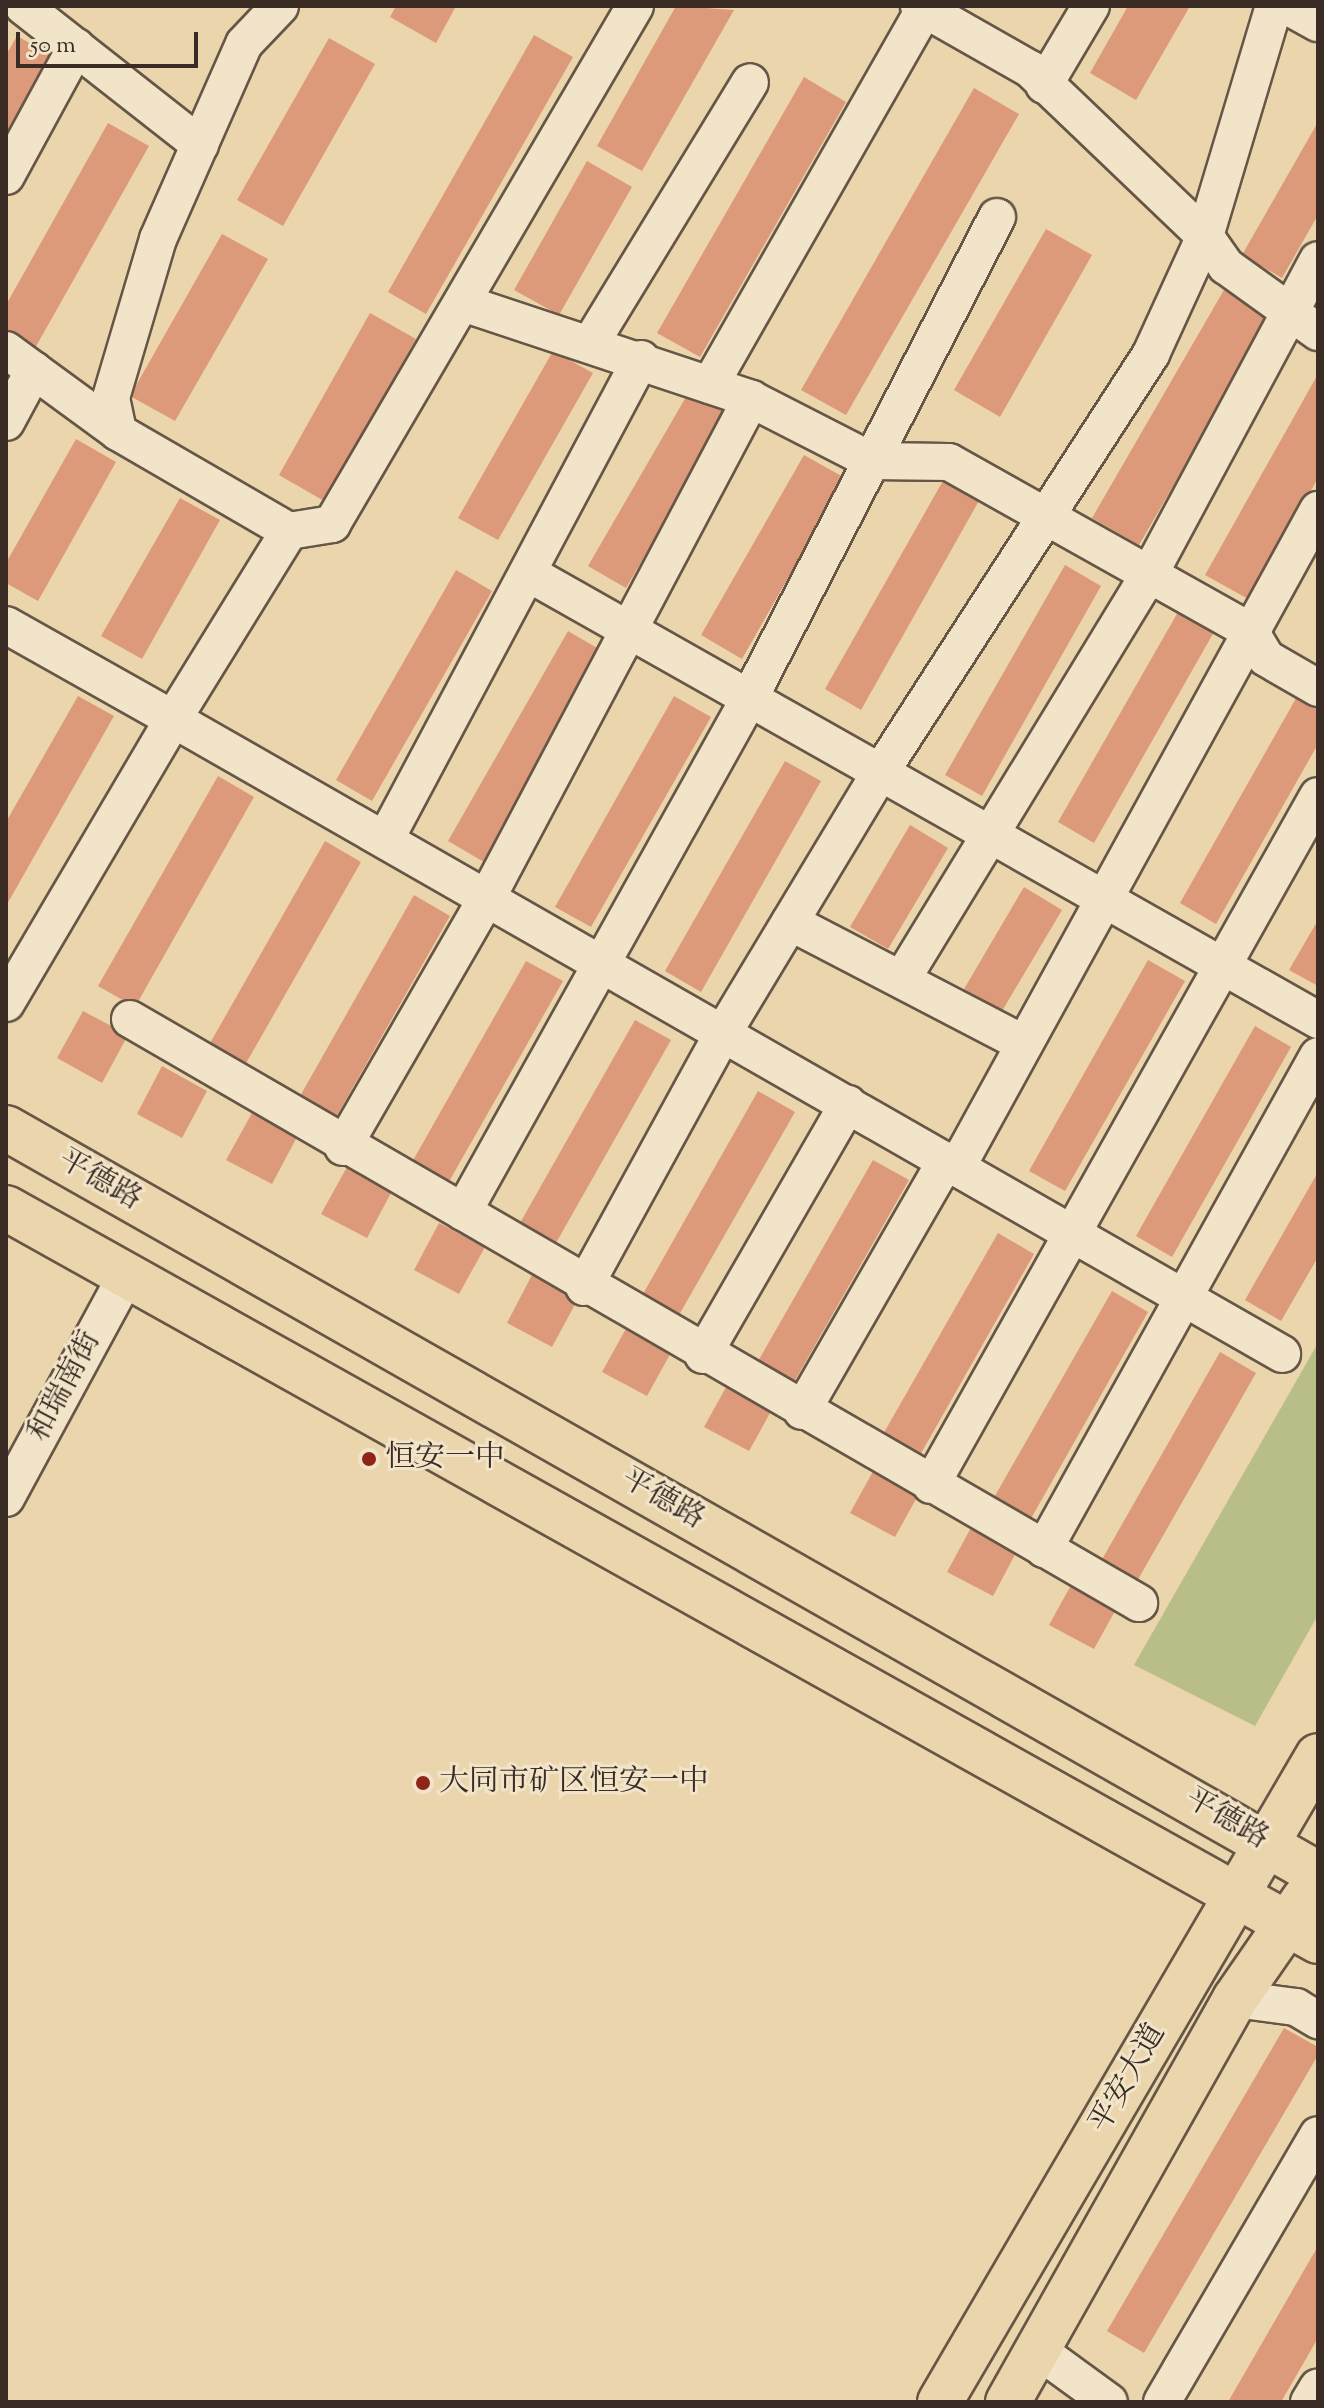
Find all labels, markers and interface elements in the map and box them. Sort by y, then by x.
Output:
scale bar [20,16,202,66]
text: 50 m [30,29,76,63]
street label: 平德路 [51,1143,147,1219]
street label: 和瑞南街 [22,1326,110,1448]
place label: 恒安一中 [385,1441,505,1477]
marker: 恒安一中 [360,1450,378,1468]
street label: 平德路 [614,1462,710,1538]
place label: 大同市矿区恒安一中 [439,1765,709,1801]
marker: 大同市矿区恒安一中 [414,1774,432,1792]
street label: 平德路 [1178,1782,1274,1858]
street label: 平安大道 [1083,2018,1175,2140]

